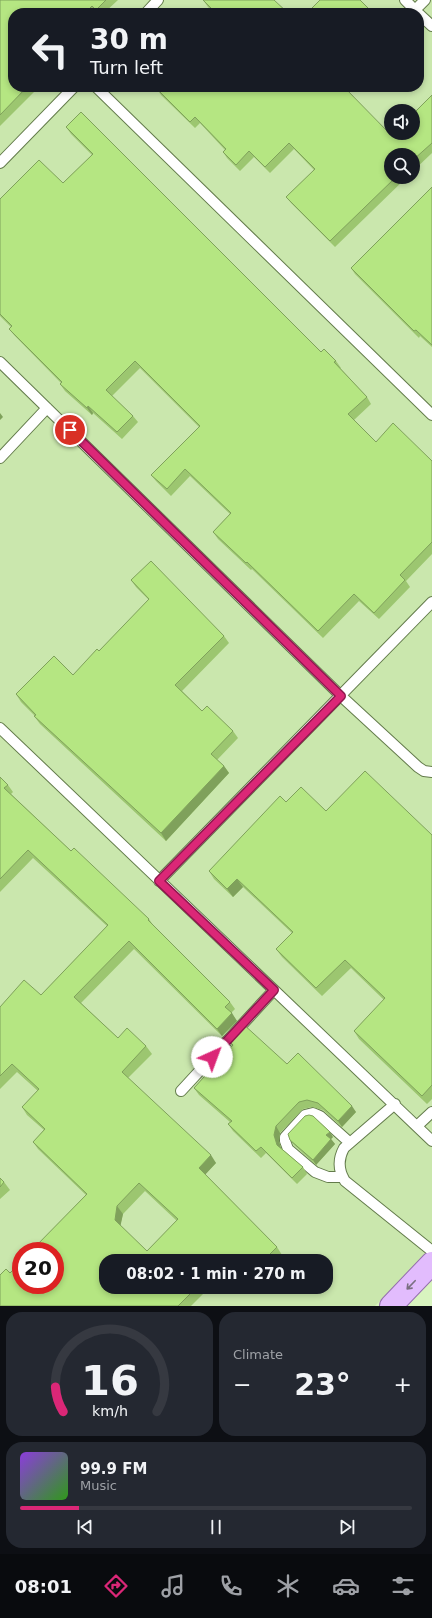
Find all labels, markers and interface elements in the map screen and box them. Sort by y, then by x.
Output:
text: 30 m [90,23,168,56]
icon: left [24,24,76,76]
text: Turn left [90,57,163,78]
map controls [384,104,420,184]
button: sound [384,104,420,140]
button: search [384,148,420,184]
pin [53,413,87,447]
icon: arrive [59,419,81,441]
position arrow [191,1036,233,1078]
speed limit sign: 20 [12,1242,64,1294]
text: 08:02 · 1 min · 270 m [126,1265,306,1283]
one-way arrow [406,1280,416,1290]
text: Climate [233,1347,283,1362]
text: 16 [81,1356,138,1405]
text: 23° [294,1367,351,1402]
text: − [233,1372,251,1397]
text: + [394,1372,412,1397]
text: km/h [91,1403,128,1419]
text: 99.9 FM [80,1460,147,1478]
text: Music [80,1478,117,1493]
icon: previous [74,1516,96,1538]
icon: pause [205,1516,227,1538]
icon: next [336,1516,358,1538]
icon: directions [102,1572,130,1600]
icon: music [159,1572,187,1600]
icon: phone [217,1572,245,1600]
icon: climate [274,1572,302,1600]
icon: car [332,1572,360,1600]
icon: filters [389,1572,417,1600]
text: 08:01 [15,1576,72,1597]

